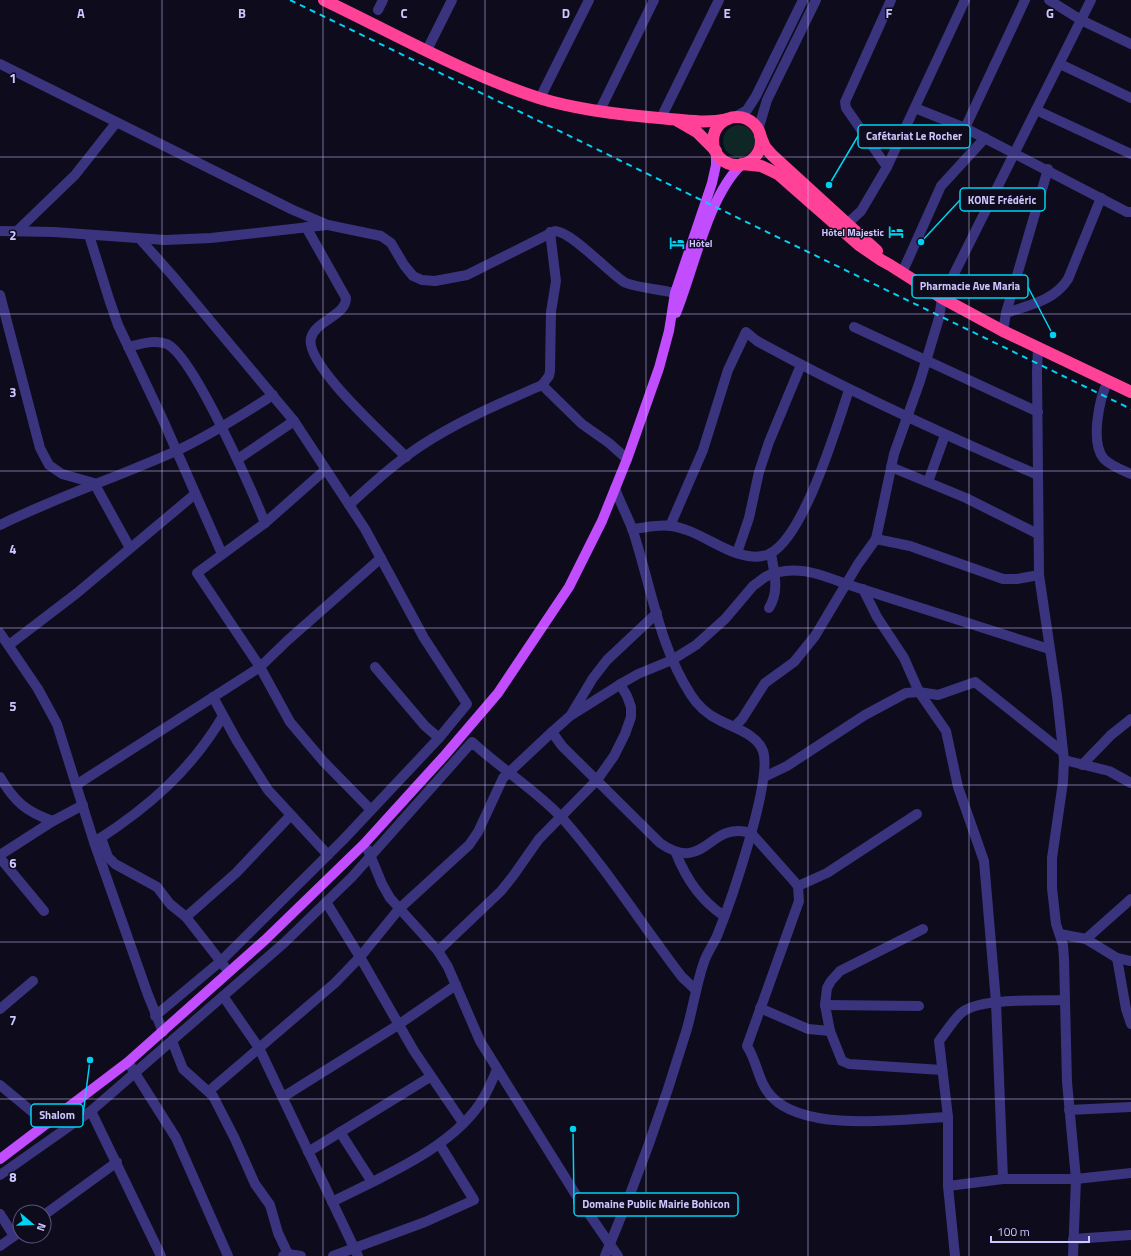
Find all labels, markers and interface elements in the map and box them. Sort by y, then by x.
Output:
text: A [77,3,85,23]
text: B [238,3,246,23]
text: C [400,3,408,23]
text: D [562,3,570,23]
text: E [723,3,731,23]
text: F [886,3,893,23]
text: G [1046,3,1054,23]
text: 1 [9,68,17,88]
callout: Cafétariat Le Rocher [858,125,970,148]
text: Cafétariat Le Rocher [866,128,962,144]
callout: KONE Frédéric [960,188,1045,211]
text: KONE Frédéric [968,192,1036,208]
hotel icon: Hôtel Majestic [887,223,905,241]
text: 2 [9,225,17,245]
place label: Hôtel Majestic [822,225,885,240]
hotel icon: Hôtel [668,234,686,252]
place label: Hôtel [689,236,713,251]
callout: Pharmacie Ave Maria [912,275,1028,298]
text: Pharmacie Ave Maria [920,278,1021,294]
text: 3 [9,382,17,402]
text: 4 [9,539,17,559]
text: 5 [9,696,17,716]
text: 6 [9,853,17,873]
text: 7 [9,1010,17,1030]
callout: Shalom [31,1104,83,1127]
text: Shalom [39,1107,75,1123]
text: 8 [9,1167,17,1187]
callout: Domaine Public Mairie Bohicon [574,1193,738,1216]
text: Domaine Public Mairie Bohicon [582,1196,730,1212]
north arrow [12,1204,52,1244]
scale bar [991,1218,1089,1244]
text: N [33,1221,50,1233]
text: 100 m [997,1222,1030,1241]

